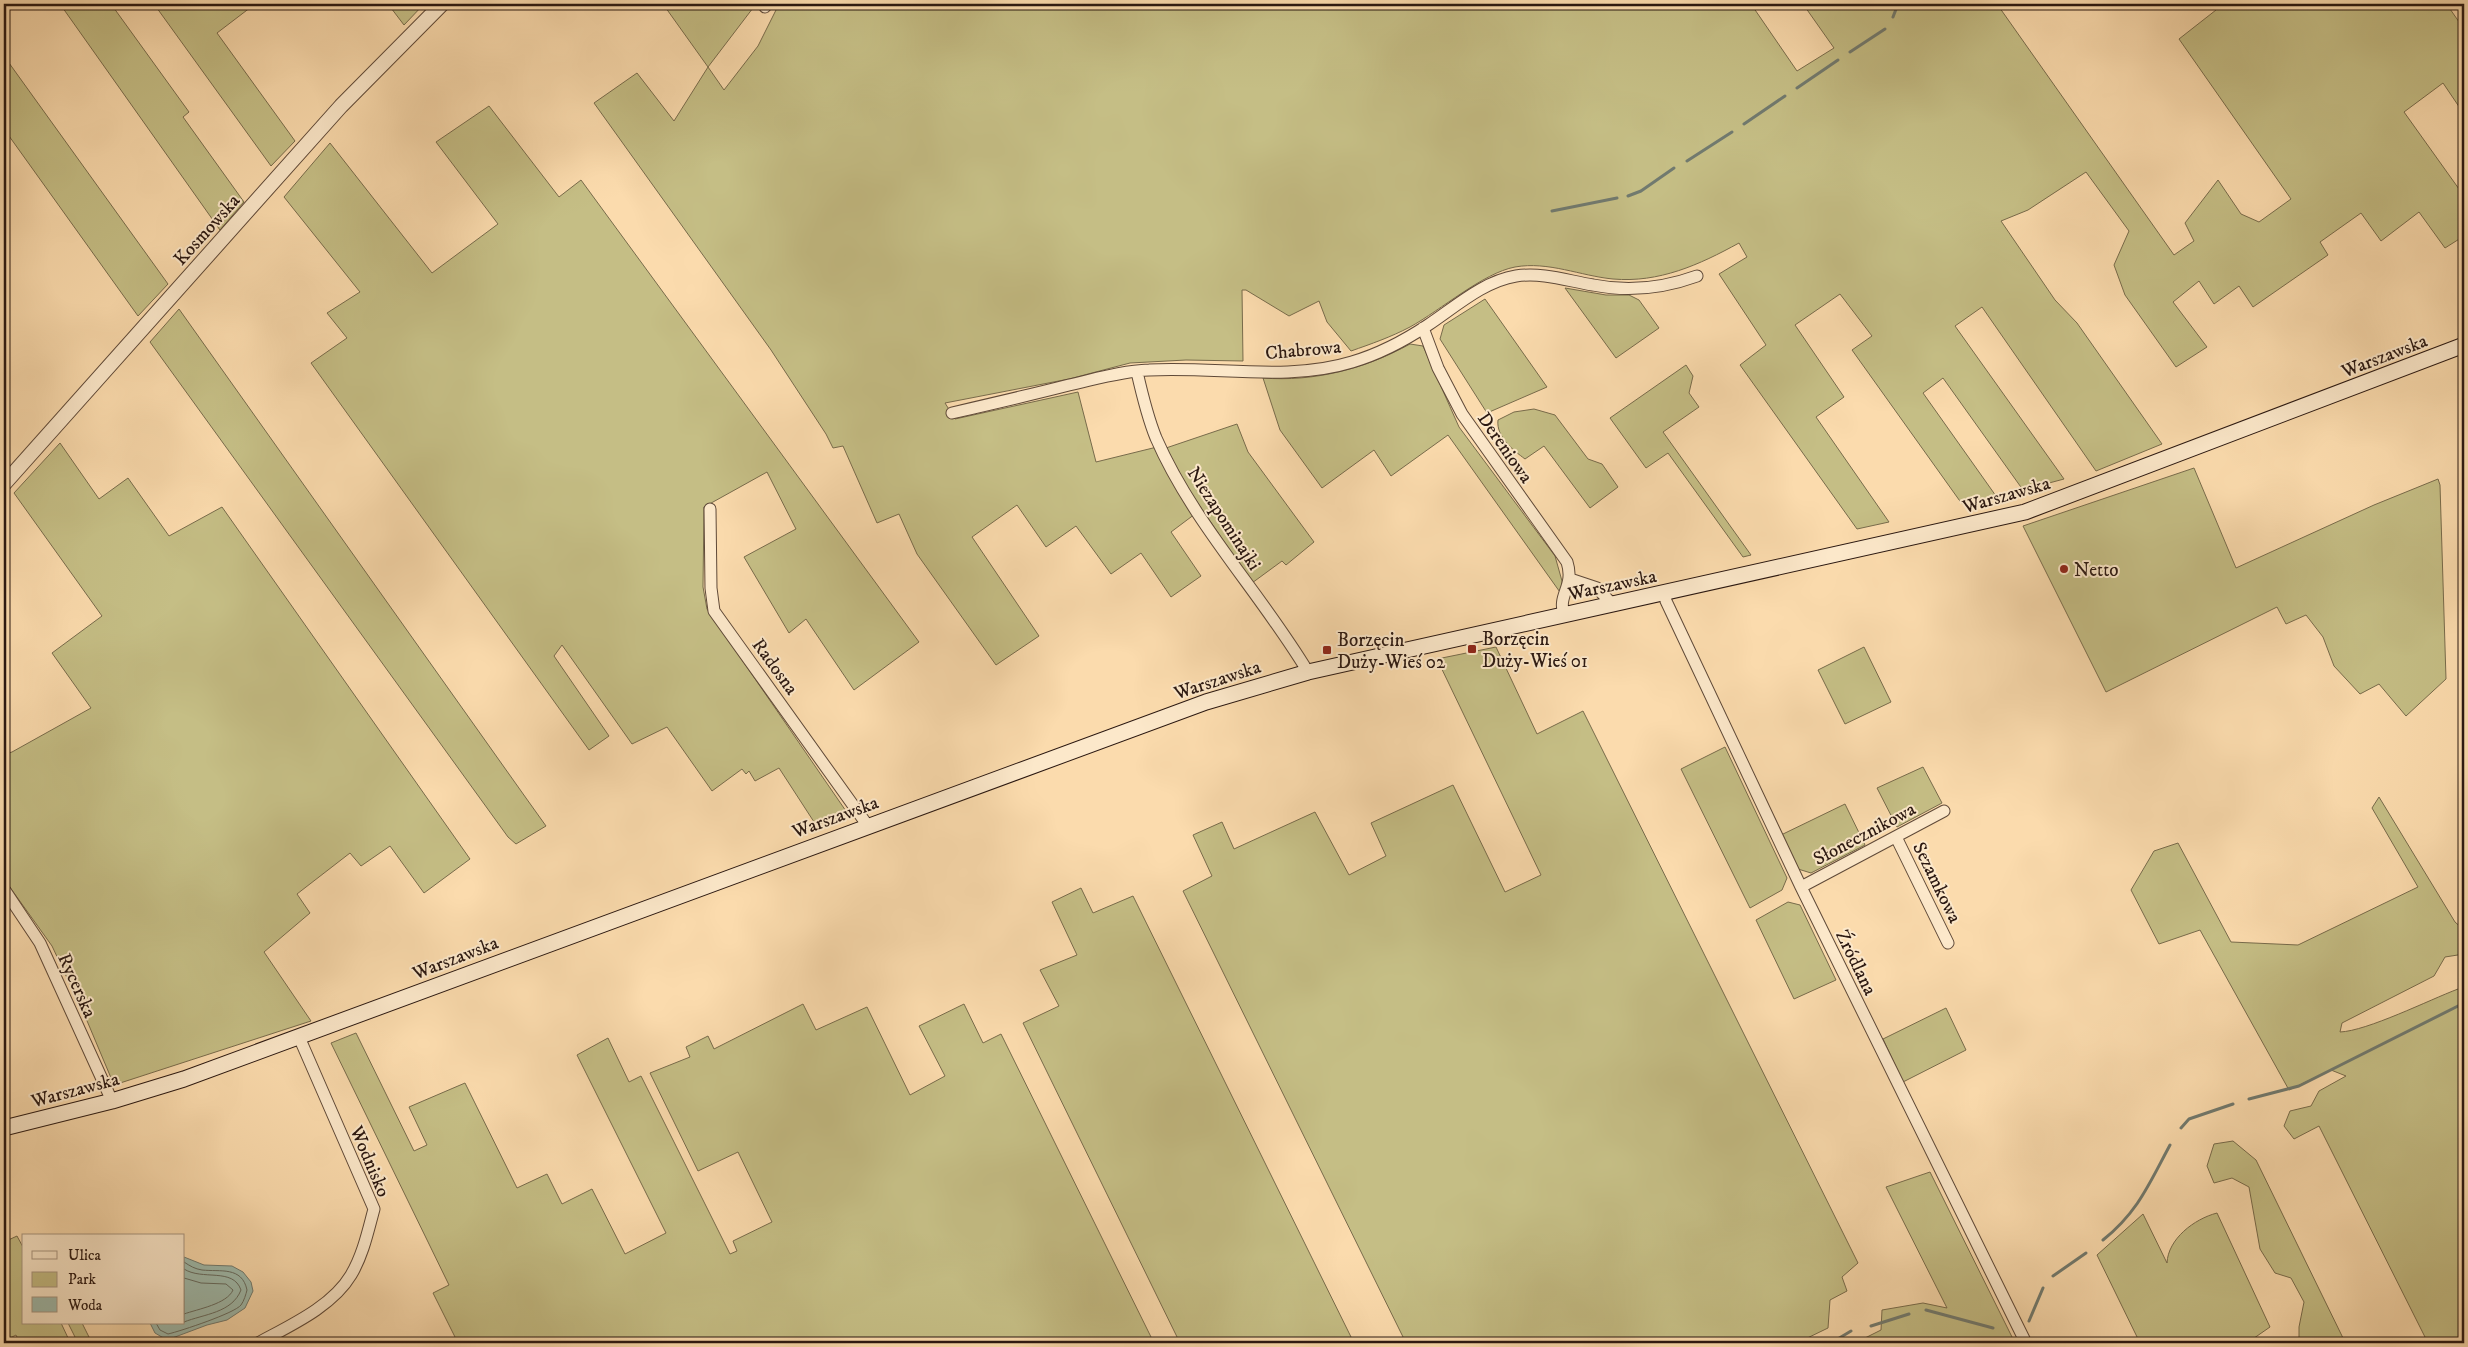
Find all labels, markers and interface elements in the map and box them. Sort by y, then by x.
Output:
street label: Kosmowska [169,190,245,270]
street label: Warszawska [2337,330,2431,384]
street label: Chabrowa [1264,336,1342,365]
street label: Dereniowa [1472,408,1537,488]
street label: Niezapominajki [1182,463,1266,575]
street label: Warszawska [1959,472,2053,519]
place label: Netto [2074,559,2119,582]
marker: Netto [2058,563,2070,575]
street label: Warszawska [1565,565,1659,606]
place label: Borzęcin Duży-Wieś 01 [1482,628,1588,673]
place label: Borzęcin Duży-Wieś 02 [1337,629,1446,674]
street label: Radosna [747,634,803,699]
marker: Borzęcin Duży-Wieś 01 [1466,643,1478,655]
marker: Borzęcin Duży-Wieś 02 [1321,644,1333,656]
street label: Warszawska [1170,656,1264,706]
street label: Warszawska [788,791,882,844]
street label: Słonecznikowa [1810,798,1920,871]
street label: Sezamkowa [1907,838,1966,927]
street label: Źródlana [1830,925,1883,999]
street label: Warszawska [408,932,502,986]
street label: Rycerska [52,950,101,1021]
street label: Warszawska [28,1068,122,1113]
street label: Wodnisko [344,1122,395,1201]
legend [22,1234,185,1324]
text: Ulica [68,1246,101,1265]
text: Park [68,1270,97,1289]
text: Woda [67,1296,103,1315]

